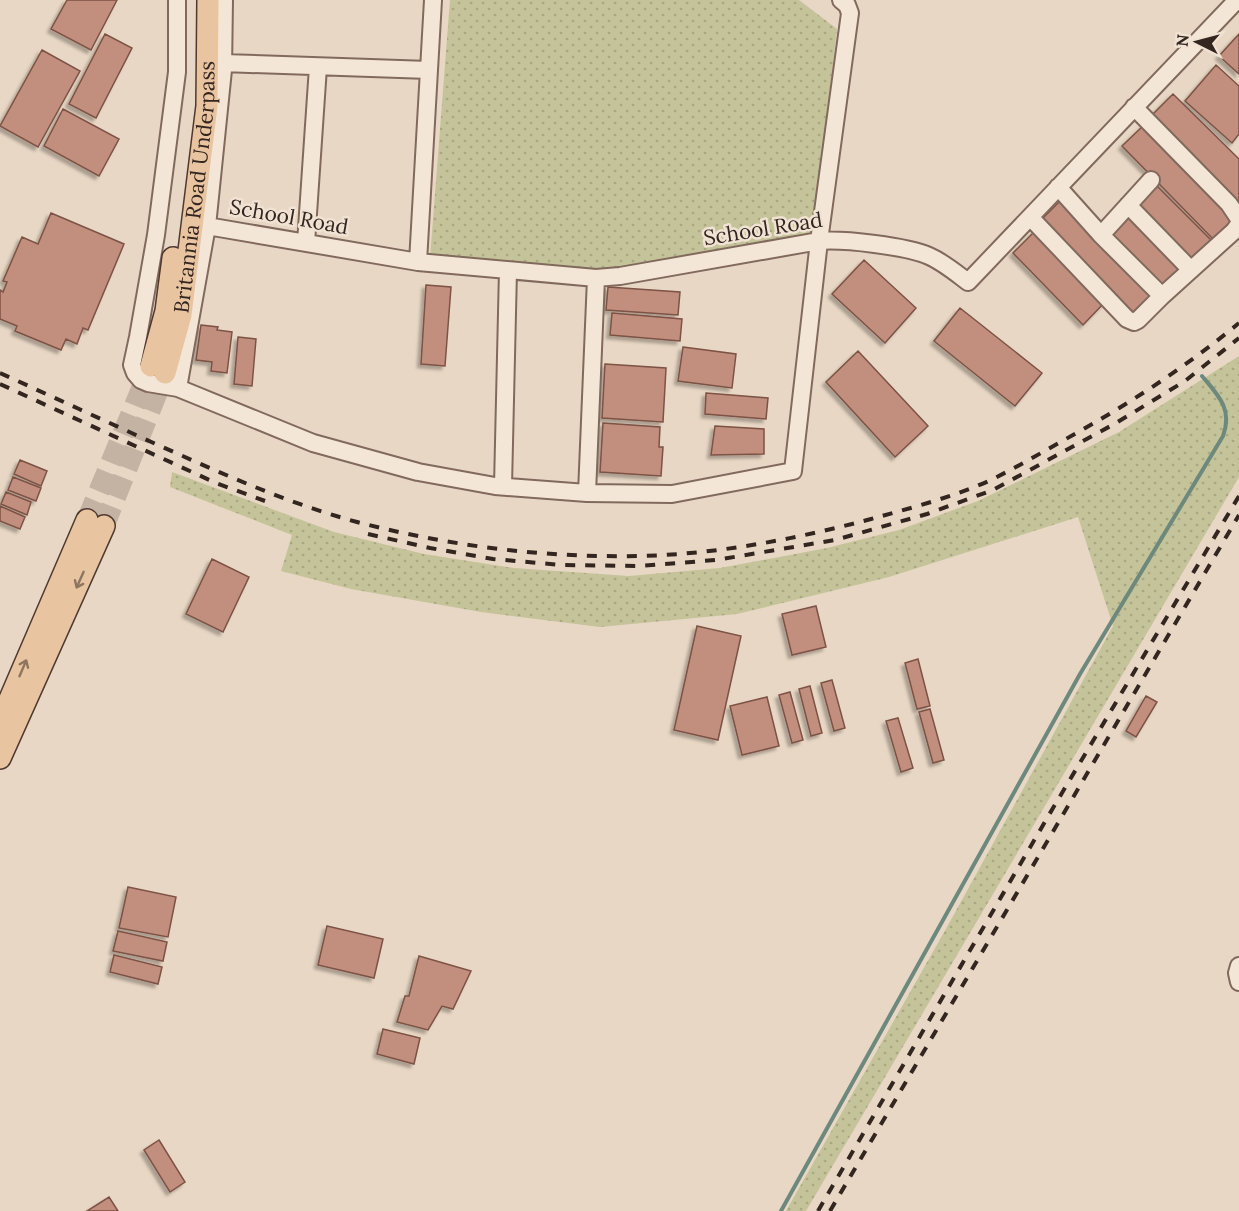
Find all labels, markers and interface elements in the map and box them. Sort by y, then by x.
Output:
north arrow [1167,12,1227,72]
text: N [1171,33,1193,48]
street label: Britannia Road Underpass [167,61,220,315]
street label: School Road [228,193,351,240]
street label: School Road [701,206,824,251]
one-way arrow [74,570,85,588]
one-way arrow [18,659,29,678]

